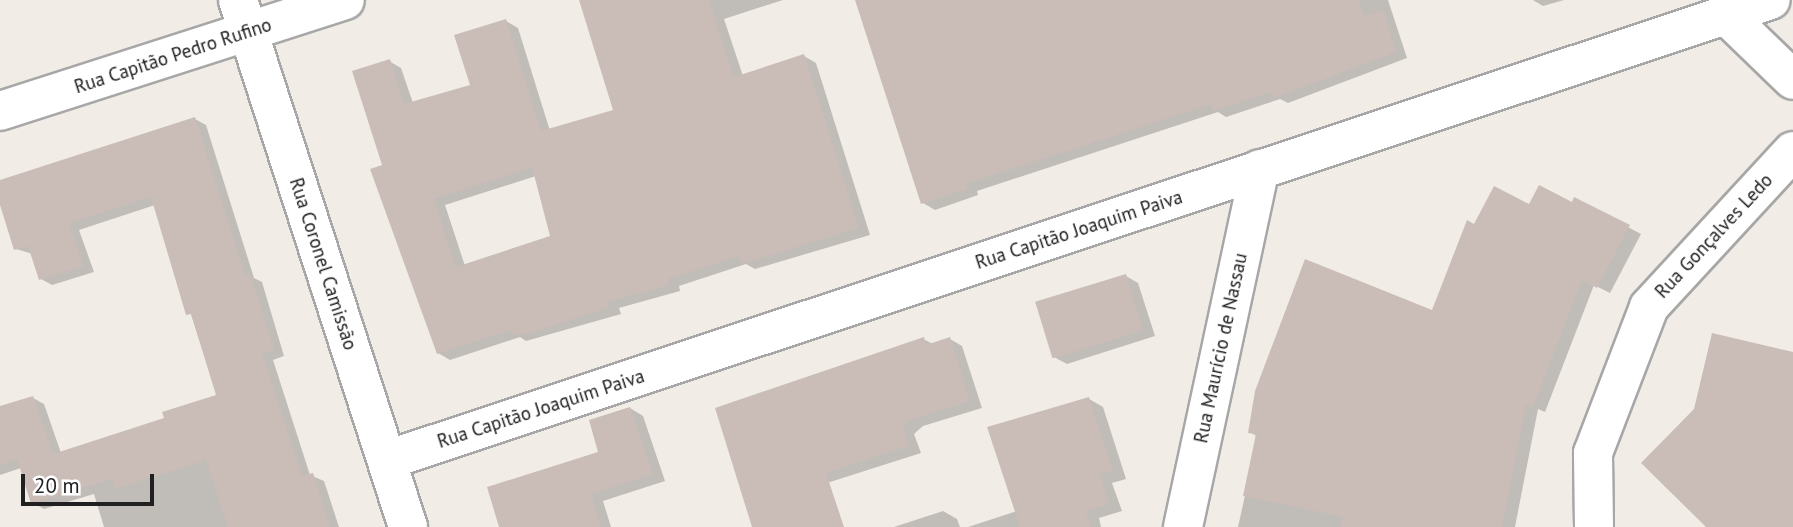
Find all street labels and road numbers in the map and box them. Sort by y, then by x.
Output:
street label: Rua Capitão Pedro Rufino [72,13,274,99]
street label: Rua Gonçalves Ledo [1650,169,1778,303]
street label: Rua Coronel Camissão [284,175,362,353]
street label: Rua Capitão Joaquim Paiva [973,186,1185,274]
street label: Rua Maurício de Nassau [1190,251,1252,445]
street label: Rua Capitão Joaquim Paiva [435,365,647,453]

